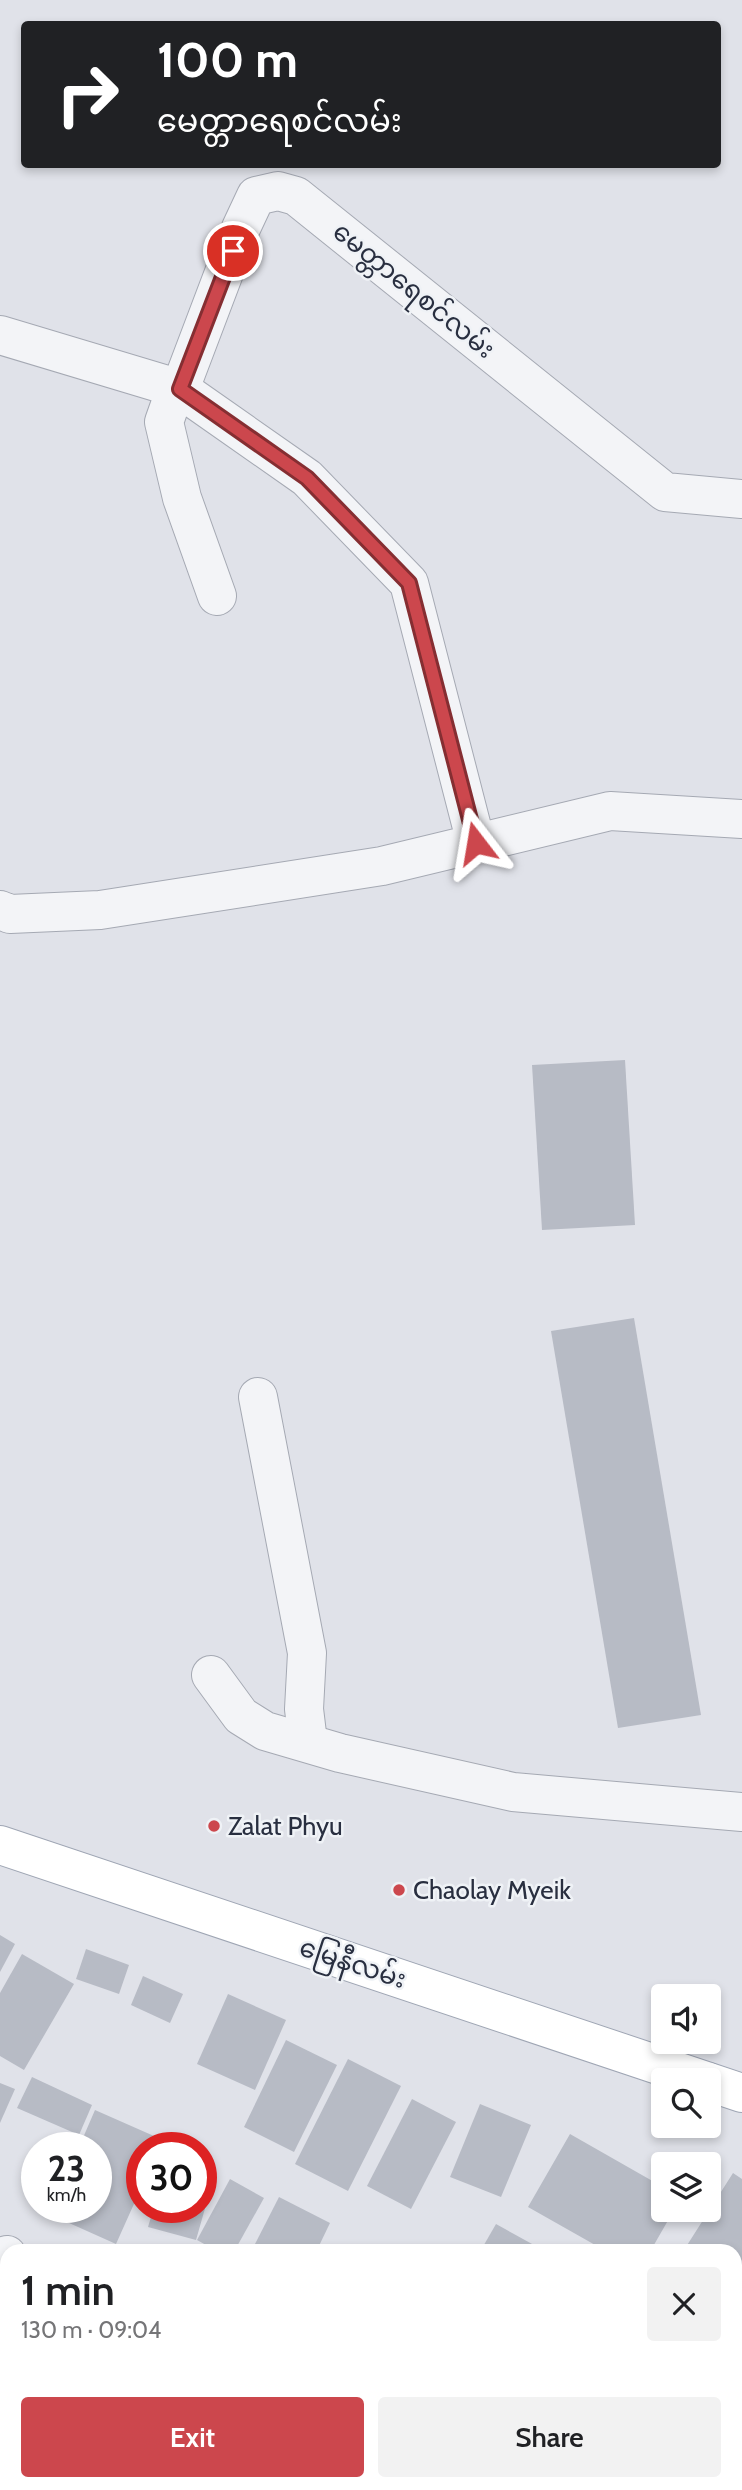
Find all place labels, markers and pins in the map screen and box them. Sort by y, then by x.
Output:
pin [203,221,263,281]
place label: Zalat Phyu [228,1810,343,1842]
marker: Zalat Phyu [206,1818,222,1834]
place label: Chaolay Myeik [413,1874,571,1906]
marker: Chaolay Myeik [391,1882,407,1898]

